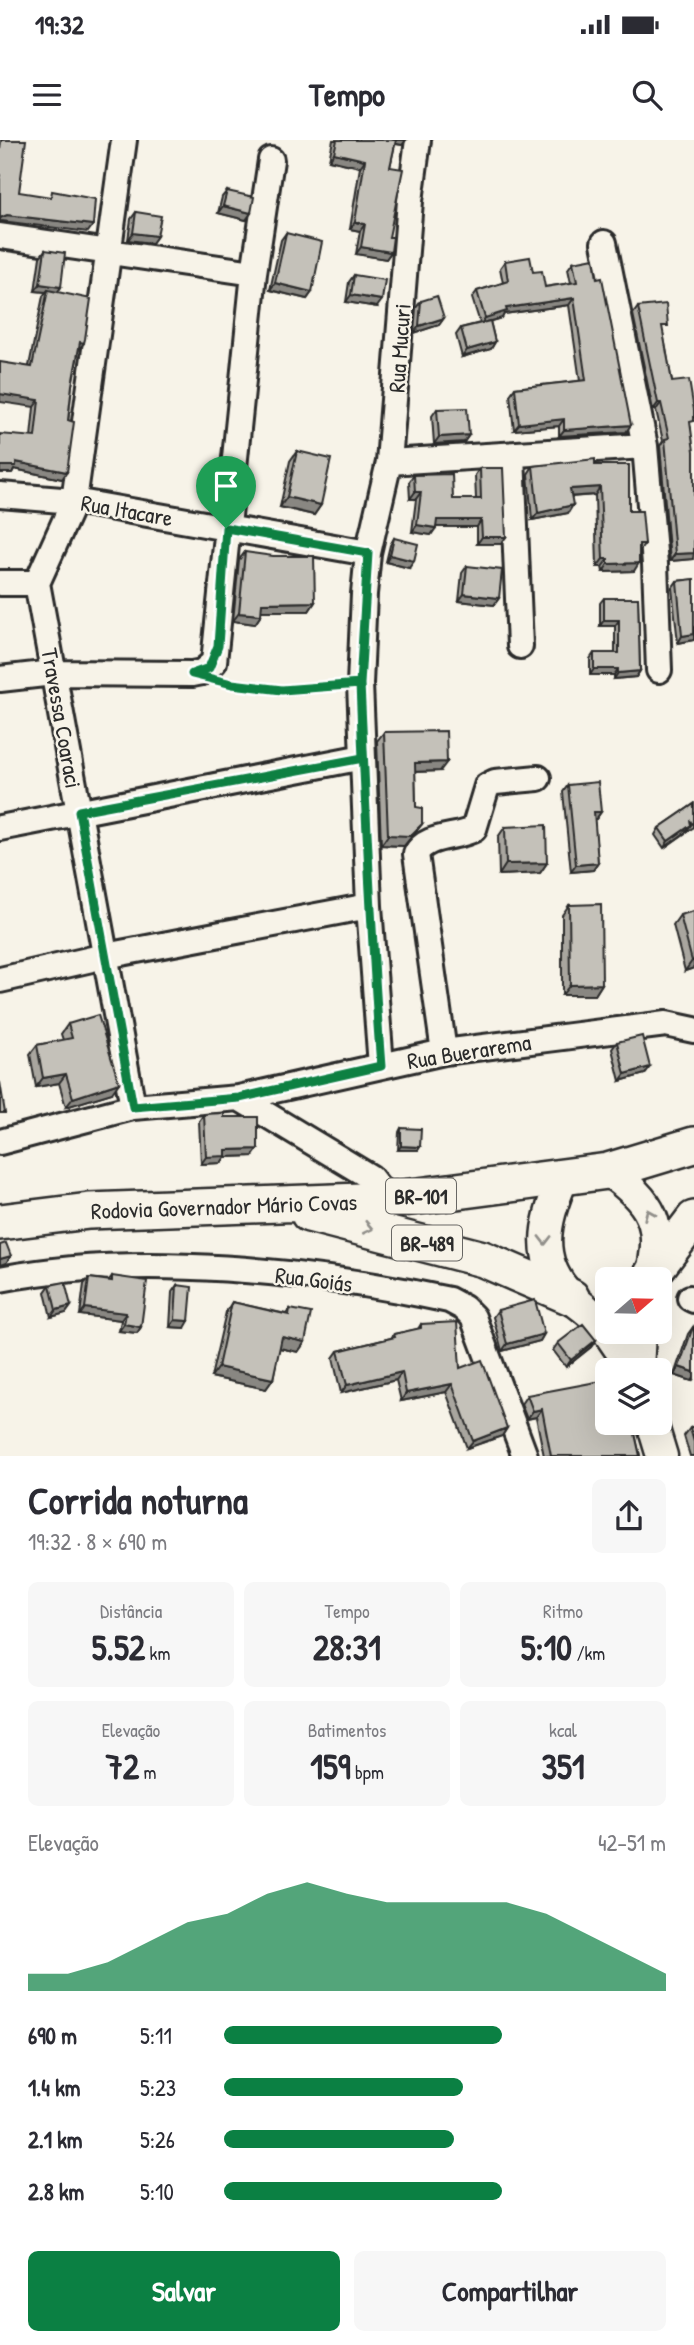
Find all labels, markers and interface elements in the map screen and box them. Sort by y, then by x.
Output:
text: 19:32 [35,7,84,42]
text: Tempo [309,73,385,116]
icon: menu [28,76,66,114]
icon: search [628,76,666,114]
street label: Rua Mucuri [380,303,418,393]
pin [196,456,256,528]
icon: arrive [207,467,245,505]
street label: Rua Itacare [79,487,175,533]
street label: Travessa Coaraci [34,645,90,791]
street label: Rua Buerarema [405,1026,533,1076]
road number: BR-101 [386,1178,456,1214]
street label: Rodovia Governador Mário Covas [90,1186,358,1226]
one-way arrow [643,1209,657,1221]
one-way arrow [362,1220,374,1235]
road number: BR-489 [392,1226,462,1260]
one-way arrow [537,1235,553,1246]
street label: Rua Goiás [274,1259,354,1299]
north arrow [595,1267,672,1344]
map controls [595,1267,672,1435]
button: layers [595,1358,672,1435]
text: Corrida noturna [28,1474,248,1526]
button: share [592,1479,666,1553]
text: 19:32 · 8 × 690 m [28,1526,167,1557]
text: Distância [100,1598,162,1624]
text: Tempo [324,1598,370,1624]
text: Ritmo [543,1598,583,1624]
text: 5.52 [92,1624,145,1671]
text: 28:31 [313,1624,381,1671]
text: 5:10 [521,1624,572,1671]
text: km [145,1640,170,1666]
text: /km [572,1640,605,1666]
text: Elevação [102,1717,160,1743]
text: Batimentos [308,1717,386,1743]
text: kcal [549,1717,577,1743]
text: 72 [105,1743,139,1790]
text: 159 [310,1743,351,1790]
text: 351 [541,1743,585,1790]
text: m [139,1759,157,1785]
text: bpm [351,1759,384,1785]
text: Elevação [28,1827,99,1858]
text: 42–51 m [598,1827,666,1858]
text: 690 m [28,2020,77,2051]
text: 5:11 [140,2020,172,2051]
text: 1.4 km [28,2072,80,2103]
text: 5:23 [140,2072,176,2103]
text: 2.1 km [28,2124,83,2155]
text: 5:26 [140,2124,175,2155]
text: 2.8 km [28,2176,84,2207]
text: 5:10 [140,2176,174,2207]
button: Salvar [28,2251,340,2331]
button: Compartilhar [354,2251,666,2331]

